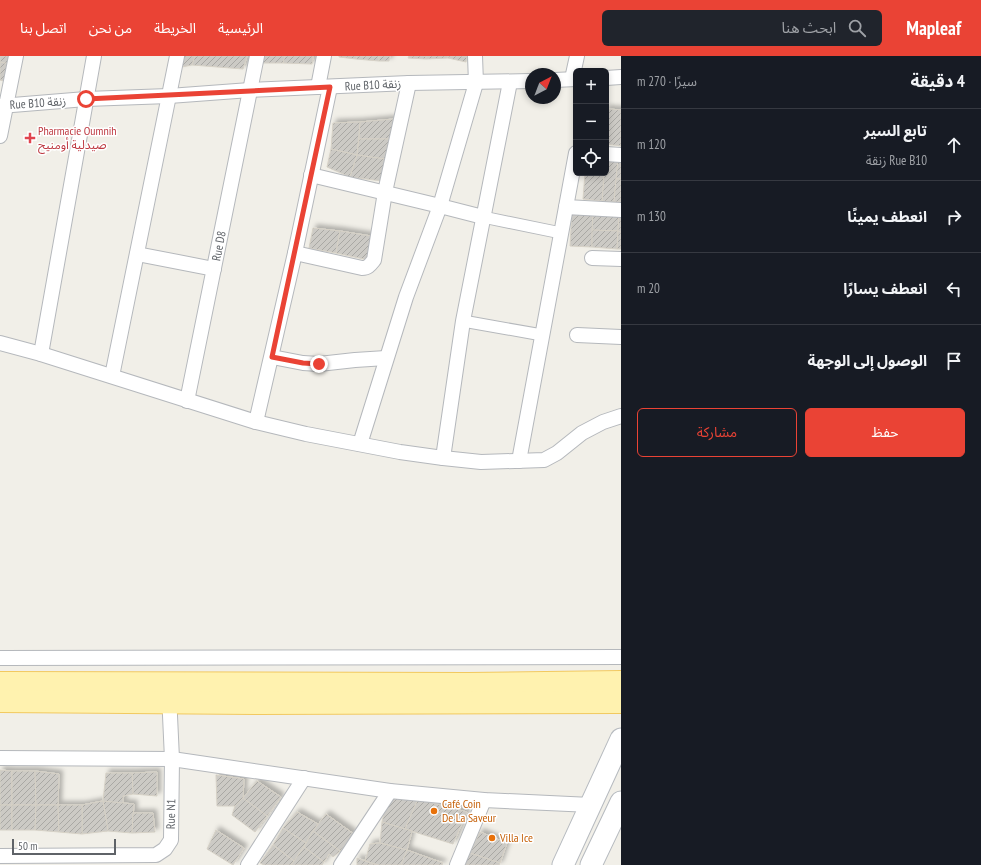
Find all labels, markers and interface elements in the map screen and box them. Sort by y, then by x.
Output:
search box [602,10,882,46]
text: Mapleaf [906,16,961,40]
icon: search [846,17,868,39]
text: ابحث هنا [782,18,836,37]
text: اتصل بنا [20,19,67,37]
text: من نحن [89,19,132,37]
text: الخريطة [154,19,196,37]
text: الرئيسية [218,19,263,37]
north arrow [525,68,561,104]
map controls [573,68,609,176]
button: + [573,68,609,104]
text: 4 دقيقة [911,70,965,92]
text: سيرًا · 270 m [637,73,697,90]
street label: Rue B10 زنقة [344,76,402,93]
route start [77,90,95,108]
street label: Rue B10 زنقة [9,93,67,112]
button: − [573,104,609,140]
text: تابع السير [864,121,927,140]
place label: Pharmacie Oumnih صيدلية أومنيح [38,123,117,154]
marker: Pharmacie Oumnih صيدلية أومنيح [25,133,35,143]
icon: ahead [943,134,965,156]
text: 120 m [637,136,666,153]
button: locate [573,140,609,176]
text: Rue B10 زنقة [866,152,927,169]
icon: right [943,206,965,228]
text: انعطف يمينًا [847,207,927,226]
text: 130 m [637,208,666,225]
street label: Rue D8 [208,230,229,262]
icon: left [943,278,965,300]
text: انعطف يسارًا [843,279,927,298]
text: 20 m [637,280,660,297]
icon: arrive [943,350,965,372]
text: الوصول إلى الوجهة [808,351,927,370]
route end [310,355,328,373]
button: مشاركة [637,408,797,457]
button: حفظ [805,408,965,457]
place label: Café Coin De La Saveur [442,796,497,825]
street label: Rue N1 [163,799,178,829]
marker: Café Coin De La Saveur [429,806,439,816]
place label: Villa Ice [499,830,533,845]
marker: Villa Ice [487,833,497,843]
scale bar [12,837,116,856]
text: 50 m [18,839,37,853]

